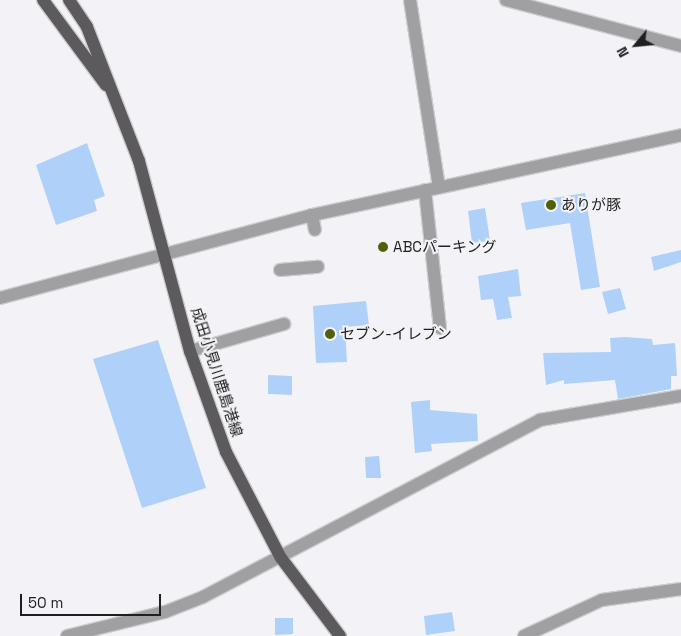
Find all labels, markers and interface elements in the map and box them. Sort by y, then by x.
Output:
north arrow [611,20,661,70]
text: N [613,44,633,60]
place label: ありが豚 [561,196,621,214]
marker: ありが豚 [545,199,557,211]
place label: ABCパーキング [393,238,497,256]
marker: ABCパーキング [377,241,389,253]
street label: 成田小見川鹿島港線 [188,305,246,439]
place label: セブン-イレブン [340,325,452,343]
marker: セブン-イレブン [324,328,336,340]
scale bar [22,584,164,616]
text: 50 m [28,593,63,612]

